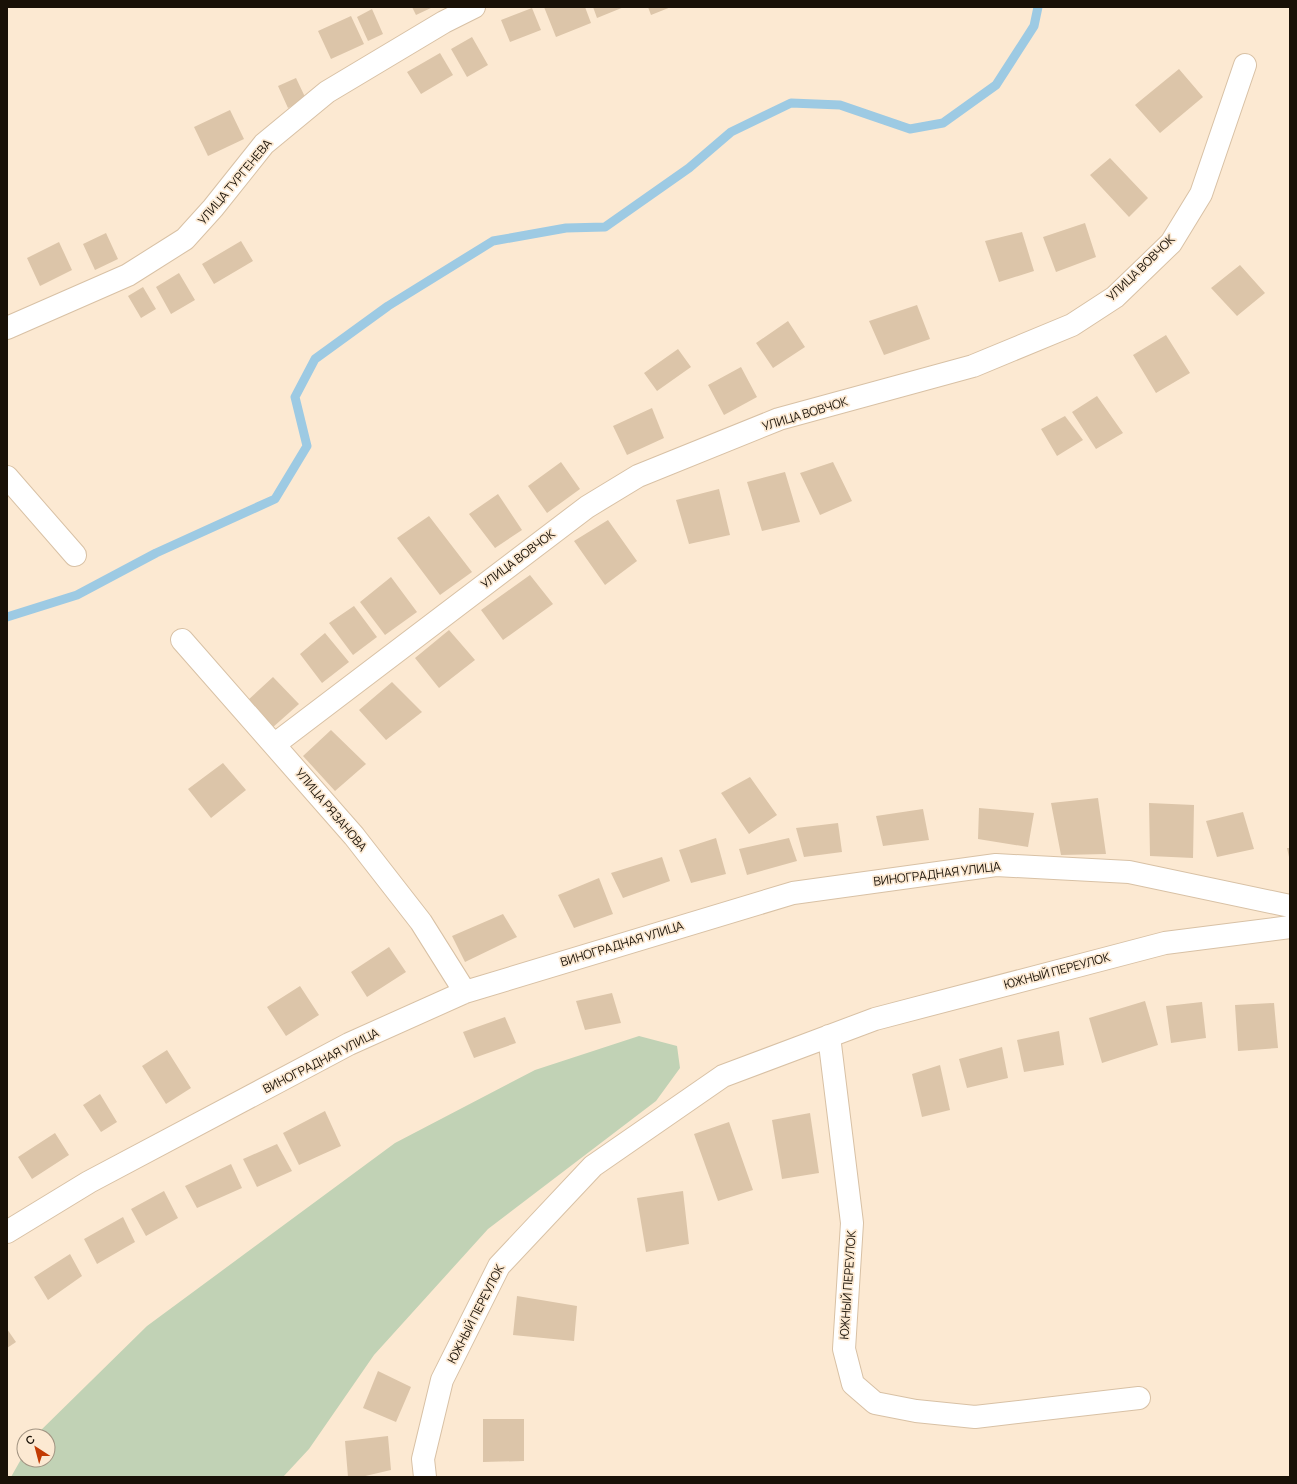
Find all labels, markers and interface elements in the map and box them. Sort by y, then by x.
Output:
street label: УЛИЦА ТУРГЕНЕВА [194,135,276,228]
street label: УЛИЦА ВОВЧОК [1103,230,1179,305]
street label: УЛИЦА ВОВЧОК [760,392,851,435]
street label: УЛИЦА ВОВЧОК [477,525,559,592]
street label: УЛИЦА РЯЗАНОВА [292,765,371,855]
street label: ВИНОГРАДНАЯ УЛИЦА [872,857,1002,890]
street label: ВИНОГРАДНАЯ УЛИЦА [558,917,686,970]
street label: ЮЖНЫЙ ПЕРЕУЛОК [1002,948,1113,993]
street label: ВИНОГРАДНАЯ УЛИЦА [260,1024,382,1097]
street label: ЮЖНЫЙ ПЕРЕУЛОК [835,1229,860,1340]
street label: ЮЖНЫЙ ПЕРЕУЛОК [443,1260,508,1366]
north arrow [16,1428,56,1468]
text: С [22,1431,38,1448]

